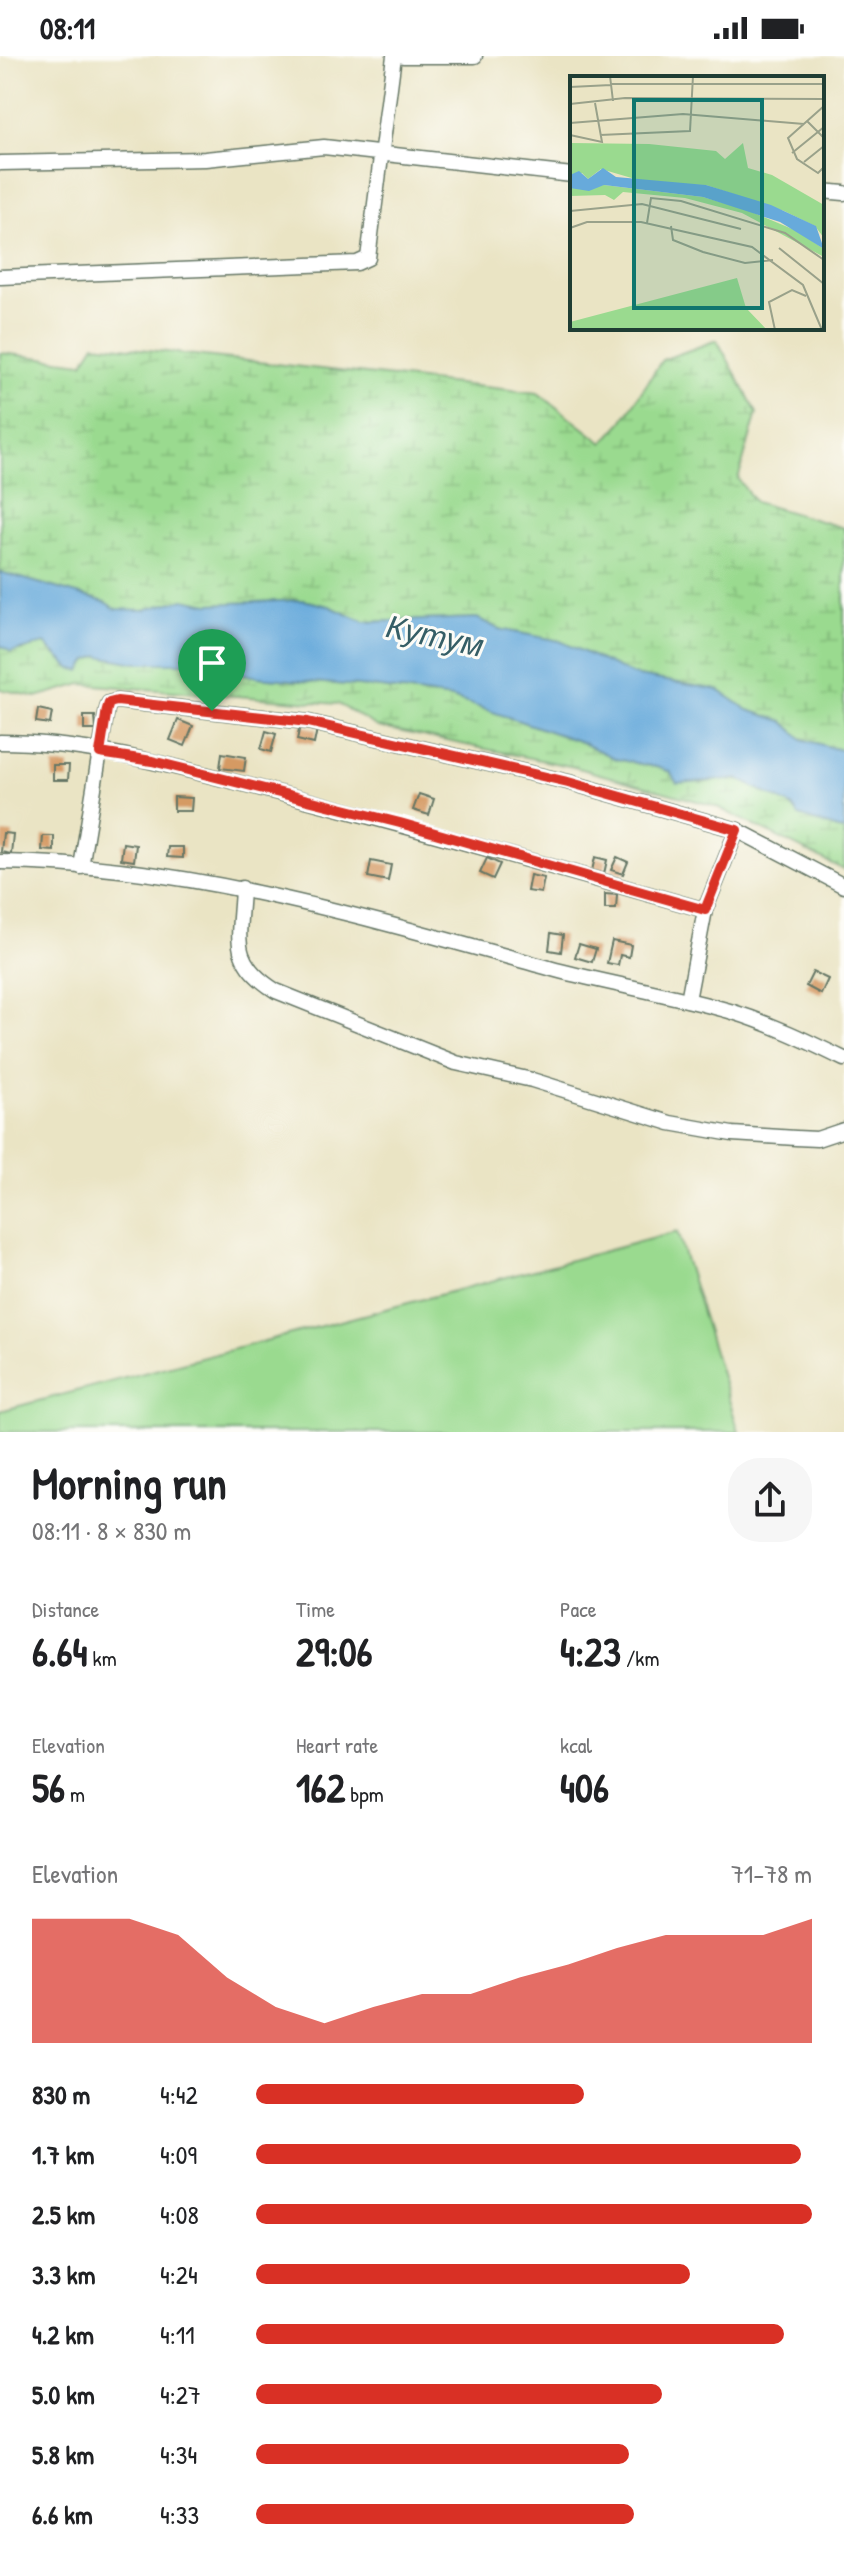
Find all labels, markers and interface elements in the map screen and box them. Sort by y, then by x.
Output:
text: 08:11 [40,8,95,48]
inset map [570,76,824,330]
water label: Кутум [383,604,488,667]
pin [178,629,246,711]
icon: arrive [190,641,234,685]
text: Morning run [32,1453,227,1513]
button: share [728,1458,812,1542]
text: 08:11 · 8 × 830 m [32,1513,191,1548]
text: Distance [32,1594,99,1624]
text: Time [296,1594,335,1624]
text: Pace [560,1594,597,1624]
text: 6.64 [32,1624,87,1678]
text: 29:06 [296,1624,373,1678]
text: 4:23 [560,1624,621,1678]
text: km [87,1643,117,1673]
text: /km [621,1643,659,1673]
text: Elevation [32,1730,105,1760]
text: Heart rate [296,1730,378,1760]
text: kcal [560,1730,592,1760]
text: 56 [32,1760,65,1814]
text: 162 [296,1760,345,1814]
text: 406 [560,1760,609,1814]
text: m [65,1779,85,1809]
text: bpm [345,1779,384,1809]
text: Elevation [32,1856,118,1891]
text: 71–78 m [731,1856,812,1891]
text: 830 m [32,2077,90,2112]
text: 4:42 [160,2077,198,2112]
text: 1.7 km [32,2137,94,2172]
text: 4:09 [160,2137,197,2172]
text: 2.5 km [32,2197,95,2232]
text: 4:08 [160,2197,199,2232]
text: 3.3 km [32,2257,95,2292]
text: 4:24 [160,2257,198,2292]
text: 4.2 km [32,2317,94,2352]
text: 4:11 [160,2317,195,2352]
text: 5.0 km [32,2377,95,2412]
text: 4:27 [160,2377,201,2412]
text: 5.8 km [32,2437,94,2472]
text: 4:34 [160,2437,197,2472]
text: 6.6 km [32,2497,93,2532]
text: 4:33 [160,2497,199,2532]

